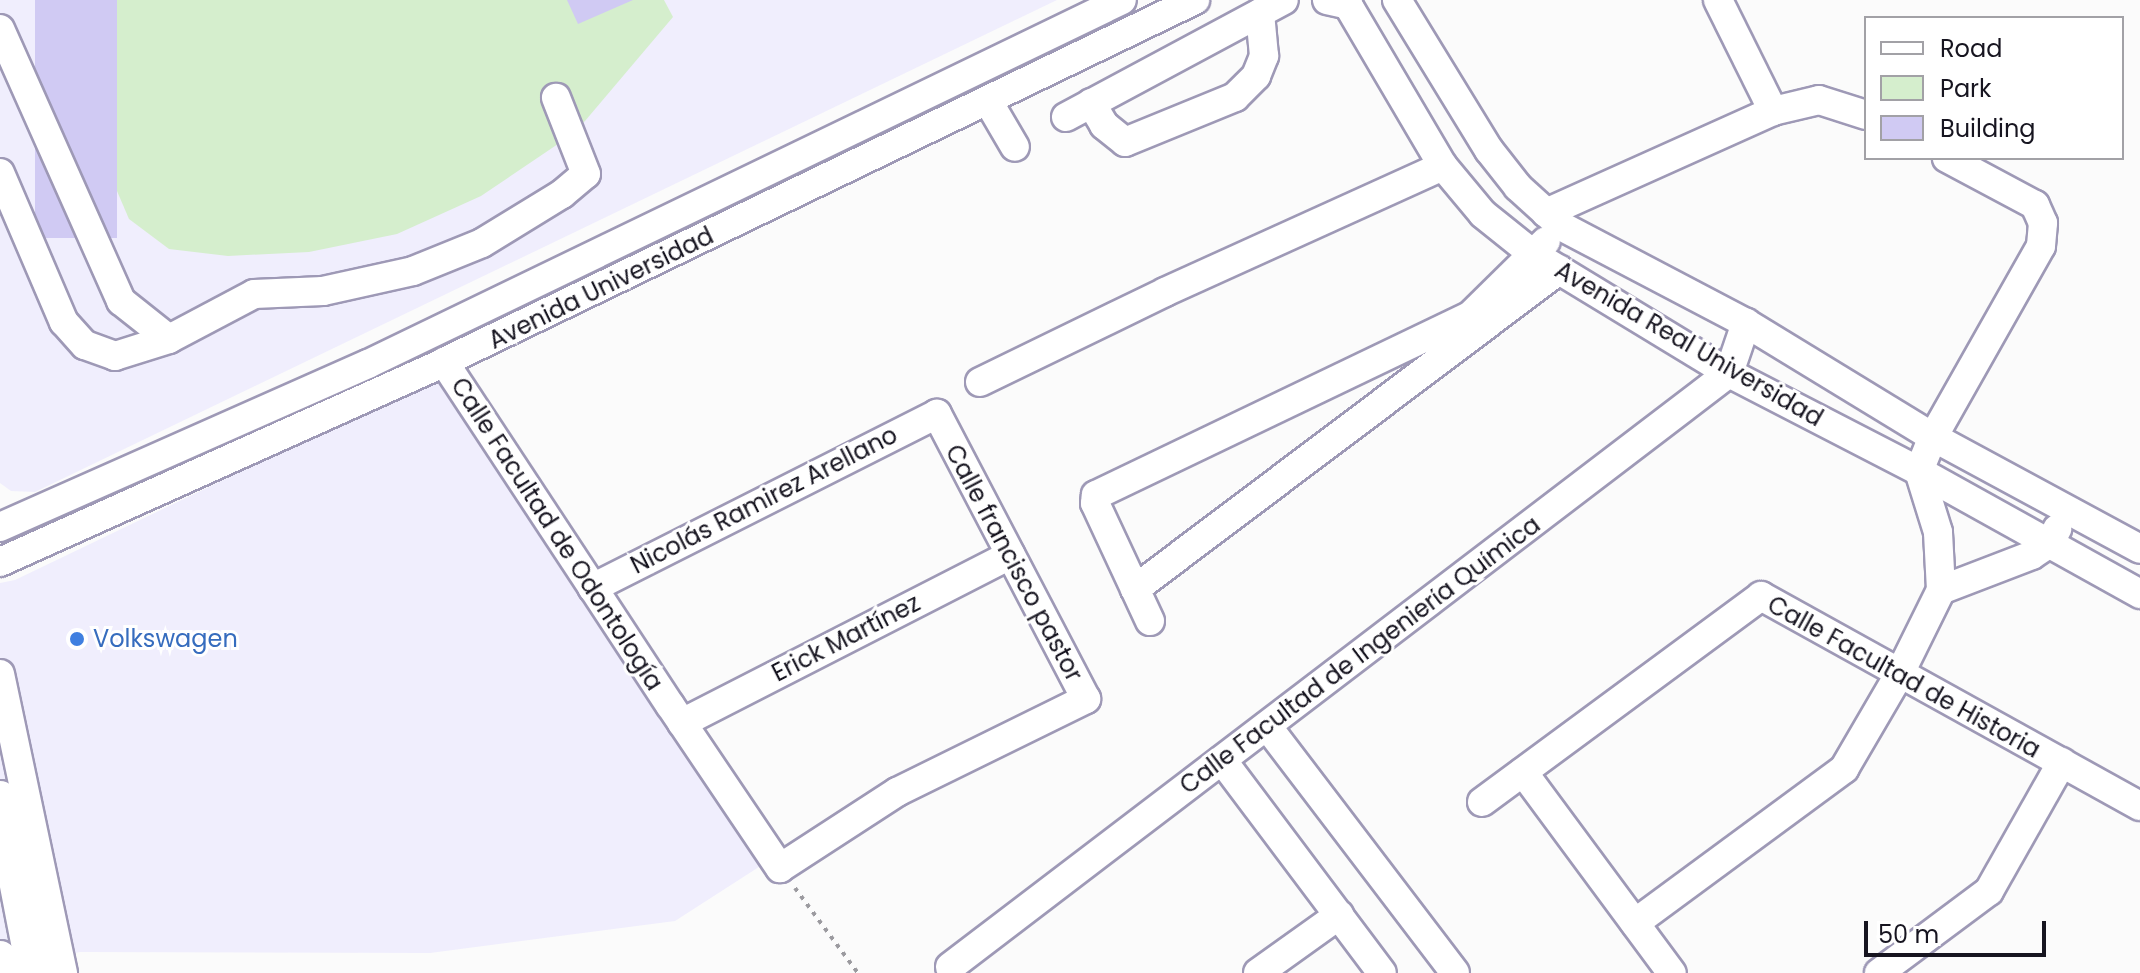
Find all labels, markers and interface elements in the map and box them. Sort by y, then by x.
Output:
legend [1864,16,2124,160]
text: Road [1940,32,2002,65]
text: Park [1940,72,1991,105]
text: Building [1940,112,2036,145]
street label: Avenida Universidad [484,221,718,355]
street label: Avenida Real Universidad [1550,255,1828,433]
street label: Calle Facultad de Odontología [445,372,669,696]
street label: Nicolás Ramirez Arellano [626,420,902,580]
street label: Calle francisco pastor [939,440,1089,686]
street label: Calle Facultad de Ingenierίa Quίmica [1174,510,1546,800]
street label: Erick Martínez [767,588,925,688]
street label: Calle Facultad de Historia [1763,590,2045,764]
place label: Volkswagen [93,625,238,653]
marker: Volkswagen [68,630,86,648]
scale bar [1868,905,2050,955]
text: 50 m [1878,918,1939,951]

